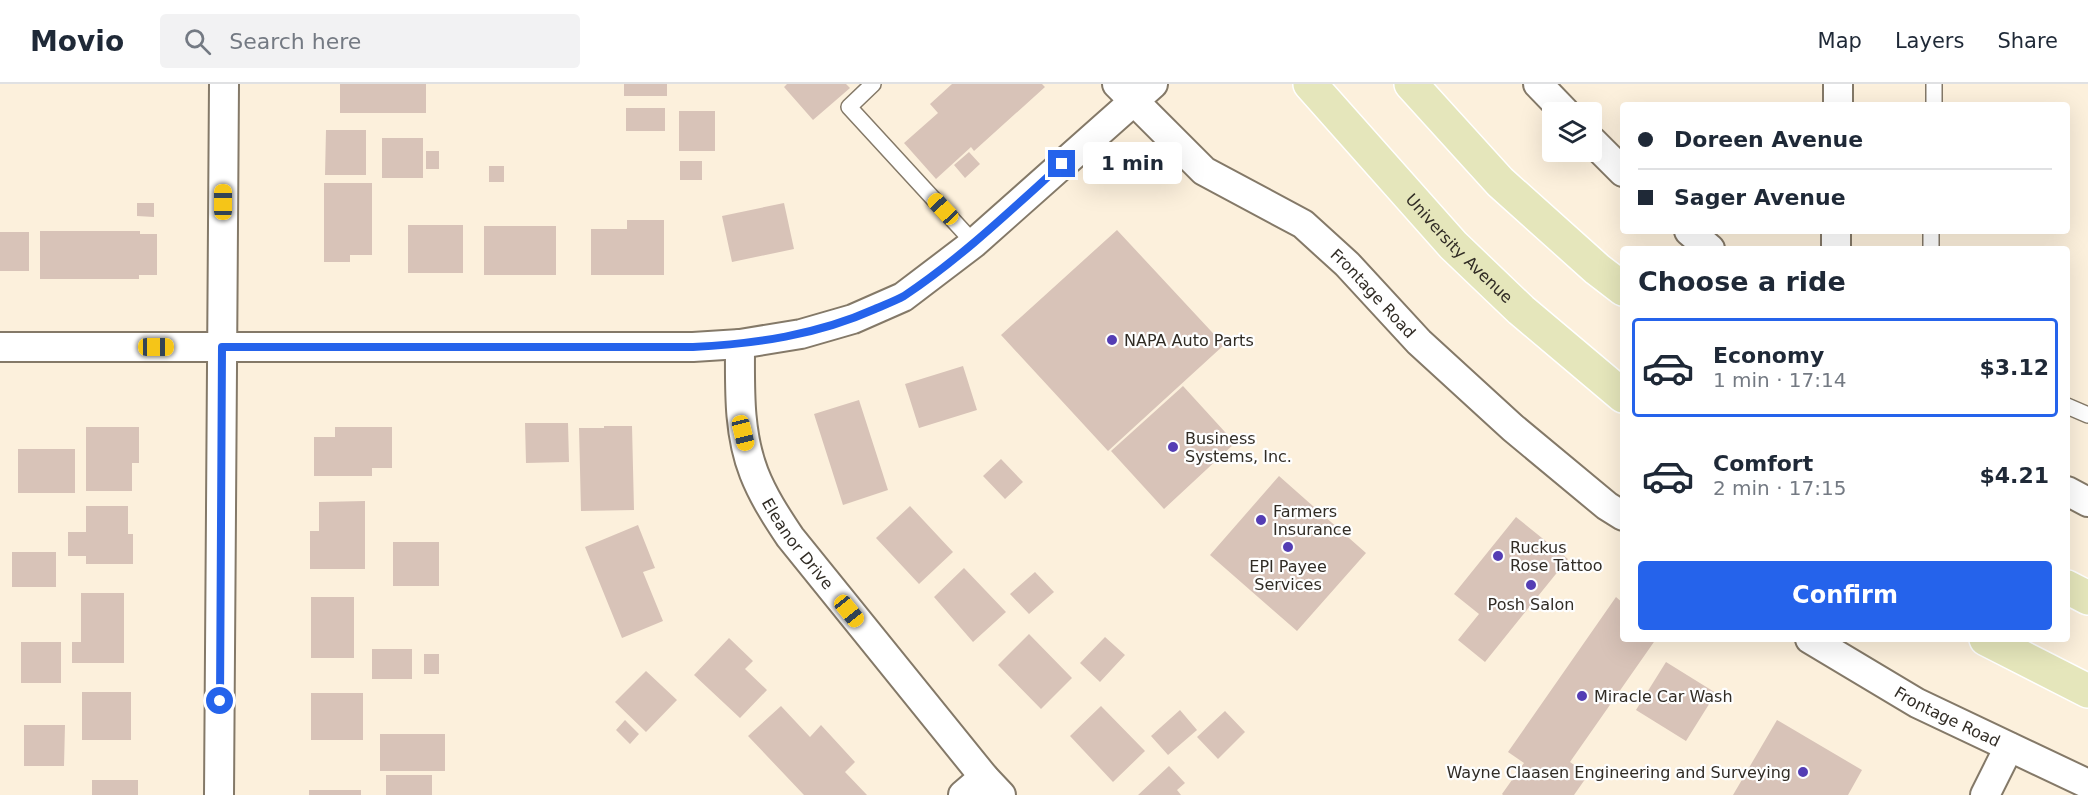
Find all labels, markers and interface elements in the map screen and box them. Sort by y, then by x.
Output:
search box [160,14,580,68]
text: Movio [30,25,124,58]
icon: search [181,25,214,58]
text: Search here [229,29,361,54]
text: Map [1818,29,1862,53]
text: Layers [1895,29,1964,53]
text: Share [1997,29,2058,53]
map controls [1542,102,1602,162]
button: layers [1542,102,1602,162]
text: Doreen Avenue [1674,127,1863,152]
callout: 1 min [1083,143,1182,185]
route end [1048,150,1075,177]
text: 1 min [1101,151,1164,175]
car [214,184,232,220]
text: Sager Avenue [1674,185,1846,210]
car [924,190,962,228]
street label: University Avenue [1402,190,1517,307]
street label: Frontage Road [1327,245,1419,342]
text: Choose a ride [1638,266,1846,297]
place label: NAPA Auto Parts [1124,331,1254,350]
marker: NAPA Auto Parts [1105,333,1119,347]
car [138,338,174,356]
icon: car [1641,341,1695,395]
text: Economy [1713,343,1824,368]
text: $3.12 [1979,355,2049,380]
text: 1 min · 17:14 [1713,368,1847,392]
car [730,413,756,453]
place label: Business Systems, Inc. [1185,429,1292,466]
marker: Business Systems, Inc. [1166,440,1180,454]
icon: car [1641,449,1695,503]
text: Comfort [1713,451,1813,476]
text: $4.21 [1979,463,2049,488]
text: 2 min · 17:15 [1713,476,1847,500]
street label: Eleanor Drive [758,495,837,593]
place label: Farmers Insurance [1273,502,1352,539]
marker: Farmers Insurance [1254,513,1268,527]
place label: Ruckus Rose Tattoo [1510,538,1603,575]
marker: EPI Payee Services [1281,540,1295,554]
marker: Ruckus Rose Tattoo [1491,549,1505,563]
place label: EPI Payee Services [1249,557,1327,594]
button: Confirm [1638,561,2052,630]
marker: Posh Salon [1524,578,1538,592]
car [831,591,867,631]
place label: Posh Salon [1488,595,1574,614]
street label: Frontage Road [1891,683,2003,751]
route start [206,687,233,714]
place label: Miracle Car Wash [1594,687,1733,706]
marker: Miracle Car Wash [1575,689,1589,703]
place label: Wayne Claasen Engineering and Surveying [1447,763,1791,782]
marker: Wayne Claasen Engineering and Surveying [1796,765,1810,779]

